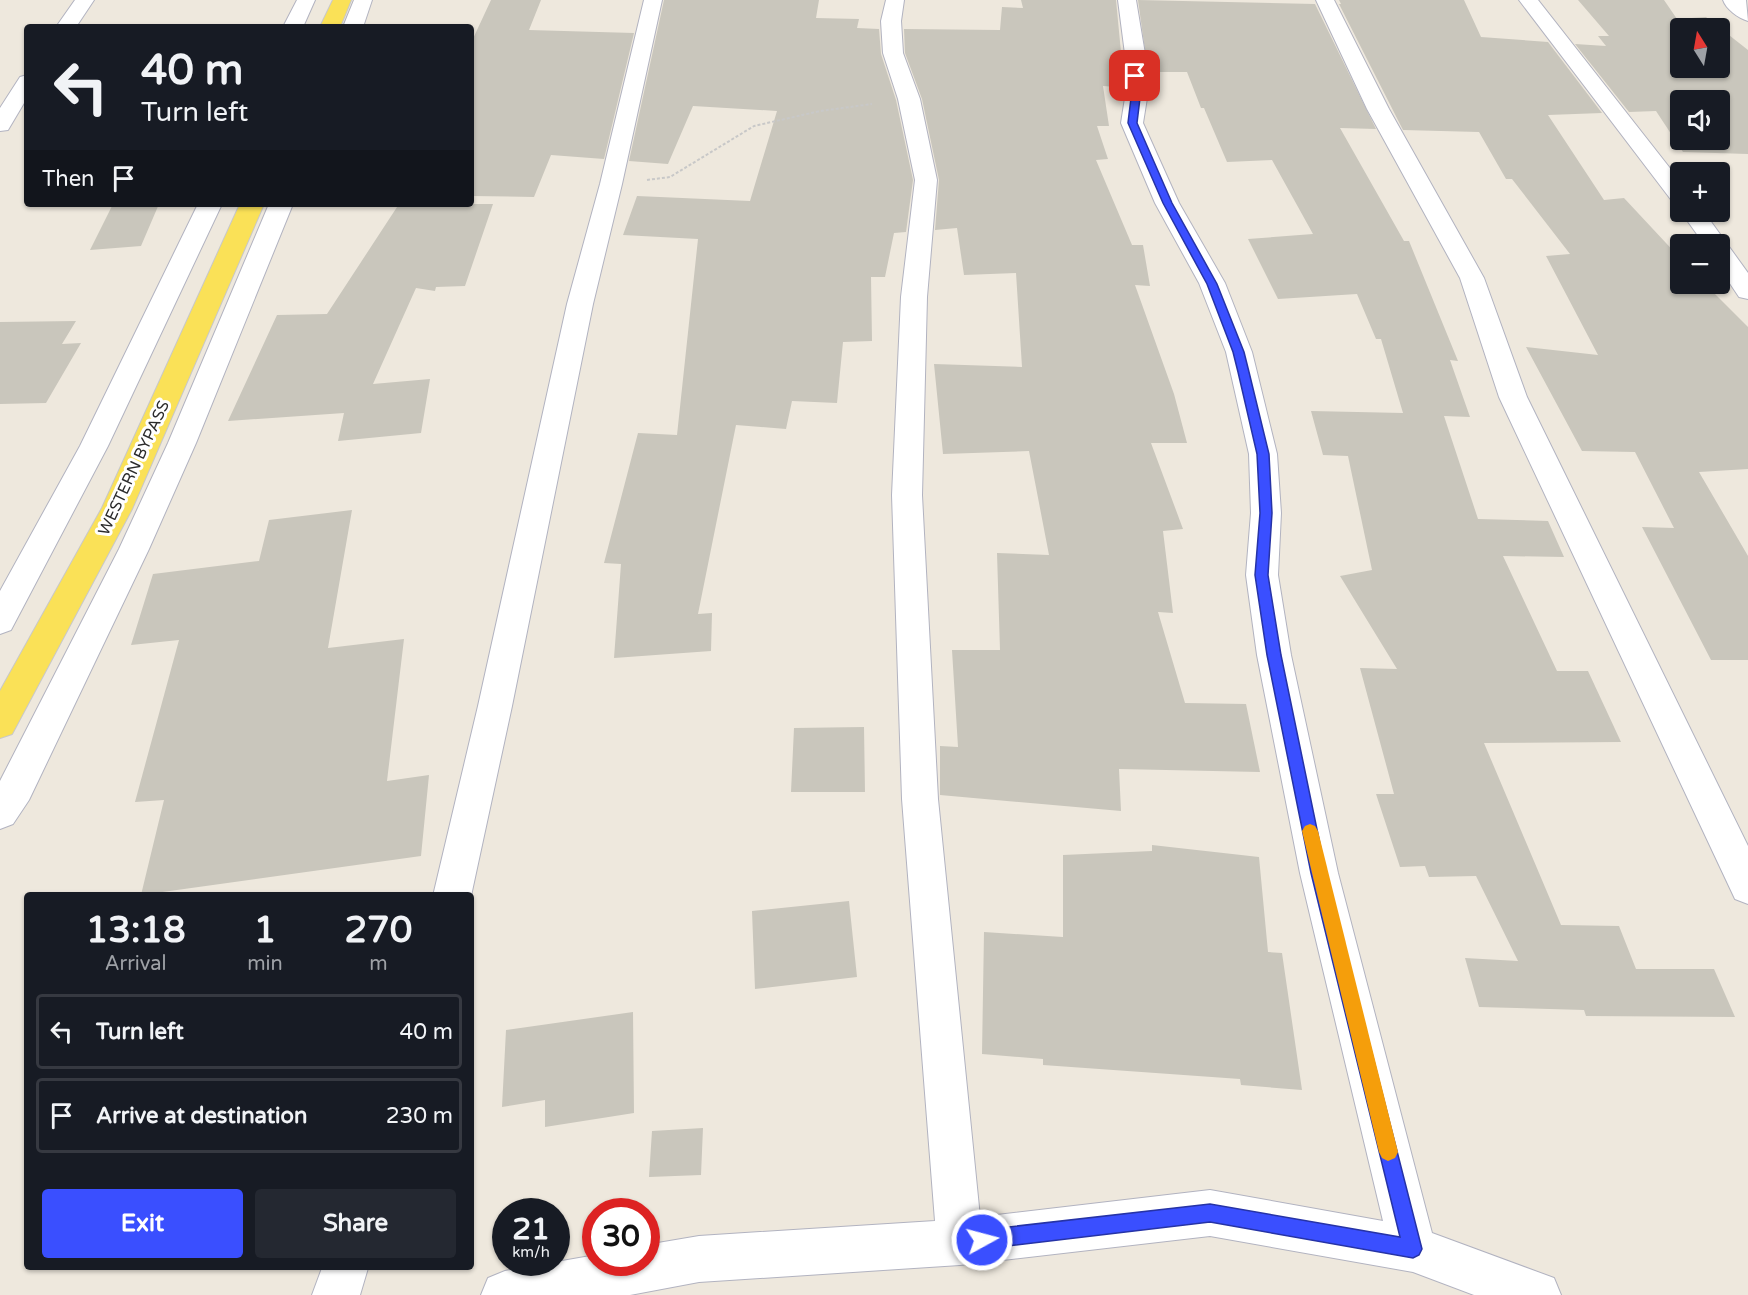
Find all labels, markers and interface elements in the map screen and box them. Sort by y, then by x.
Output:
north arrow [1670,18,1730,78]
map controls [1670,18,1730,294]
text: 40 m [141,45,243,96]
icon: left [42,48,120,126]
pin [1109,50,1160,101]
icon: arrive [1118,59,1151,92]
button: sound [1670,90,1730,150]
text: Turn left [141,96,248,129]
icon: arrive [107,162,140,195]
button: + [1670,162,1730,222]
text: Then [42,166,95,192]
button: − [1670,234,1730,294]
street label: WESTERN BYPASS [94,397,174,539]
text: 13:18 [86,909,186,952]
text: 1 [254,909,276,952]
text: 270 [344,909,412,952]
text: Arrival [105,952,167,976]
text: min [247,952,283,976]
text: m [369,952,388,976]
icon: left [45,1015,78,1048]
text: Turn left [96,1019,184,1045]
text: 40 m [399,1019,453,1045]
icon: arrive [45,1099,78,1132]
text: Arrive at destination [96,1103,307,1129]
text: 230 m [386,1103,453,1129]
button: Exit [42,1189,243,1258]
button: Share [255,1189,456,1258]
speed limit sign: 30 [582,1198,660,1276]
position arrow [950,1208,1014,1272]
text: 21 [512,1211,550,1248]
text: km/h [512,1243,550,1261]

